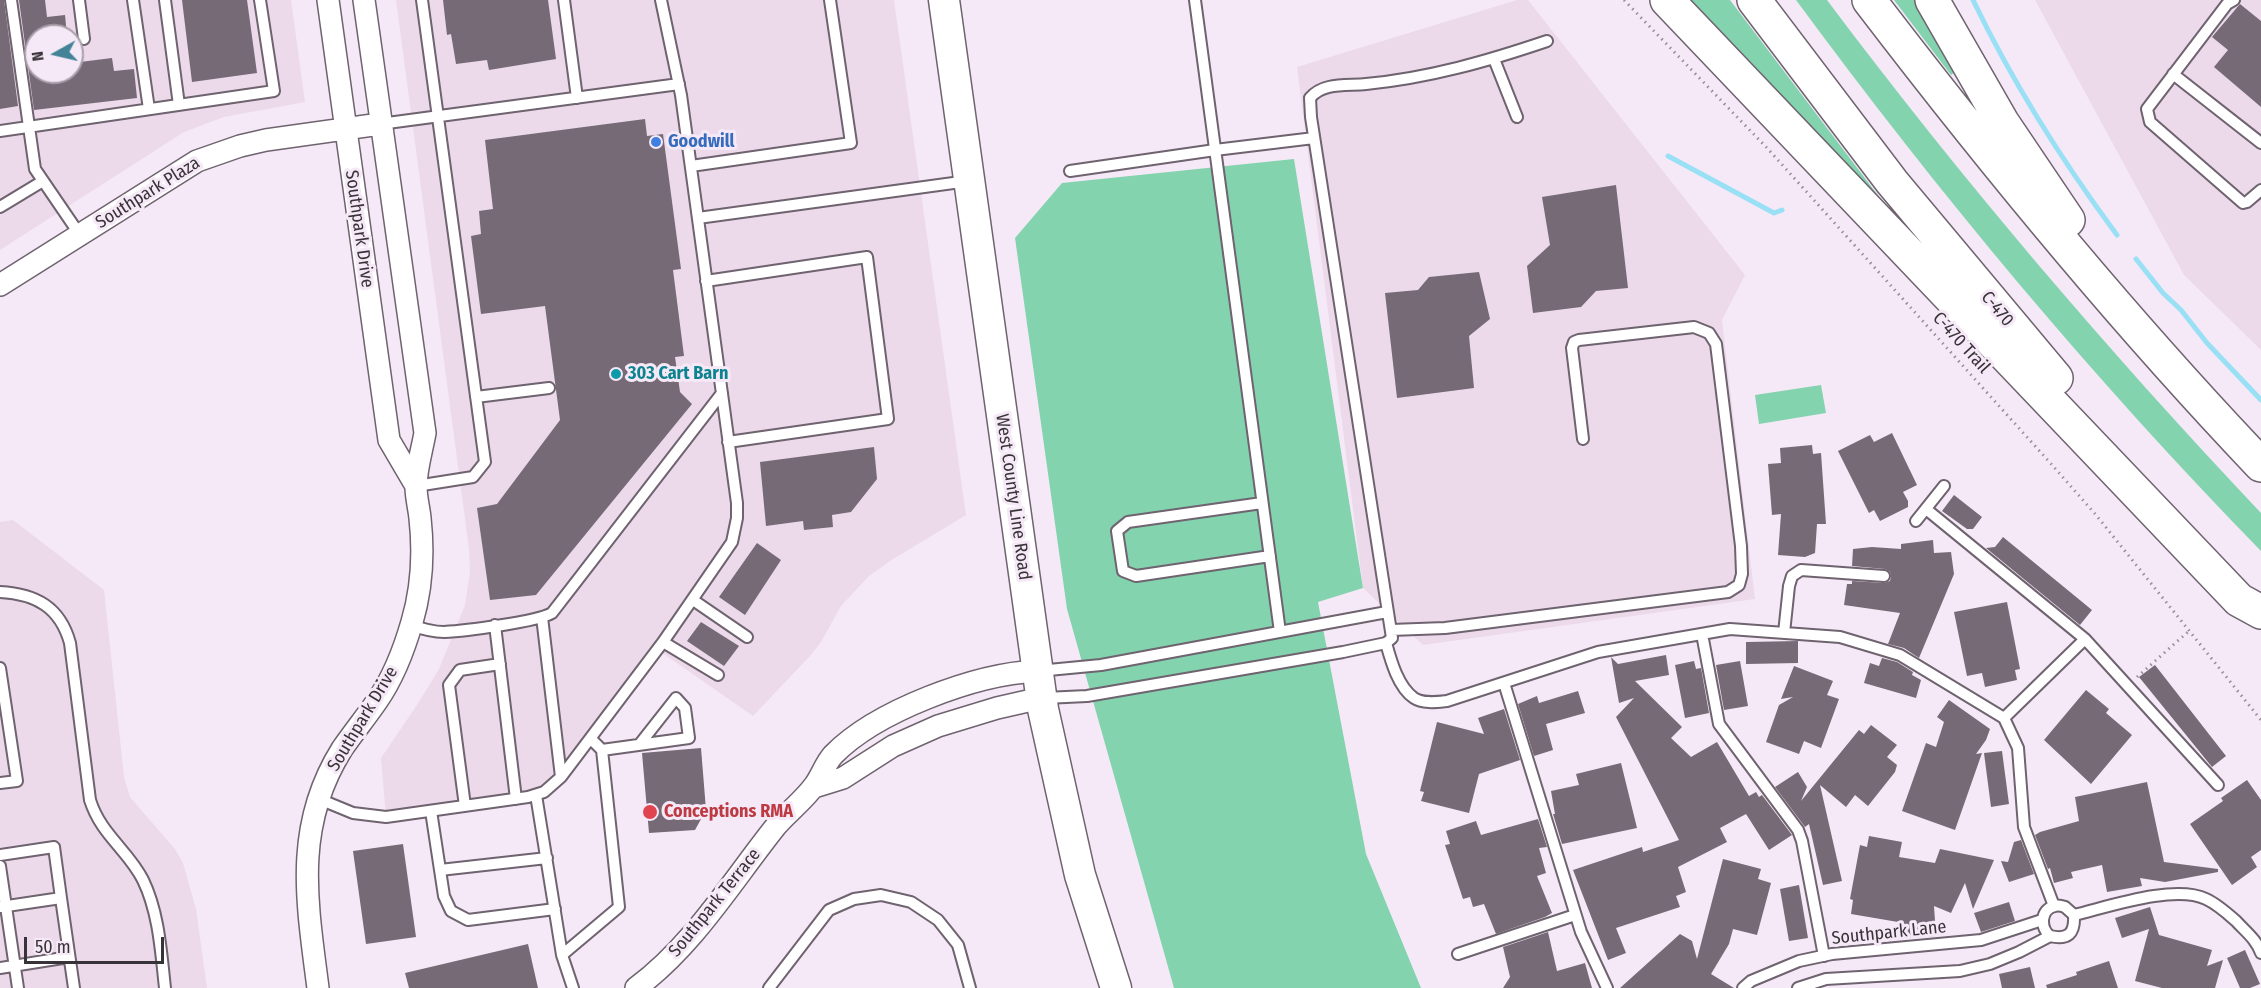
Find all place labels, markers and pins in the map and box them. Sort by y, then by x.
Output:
place label: Goodwill [668,131,735,153]
marker: Goodwill [649,135,663,149]
place label: 303 Cart Barn [628,363,728,385]
marker: 303 Cart Barn [609,367,623,381]
place label: Conceptions RMA [664,801,793,823]
marker: Conceptions RMA [641,803,659,821]

